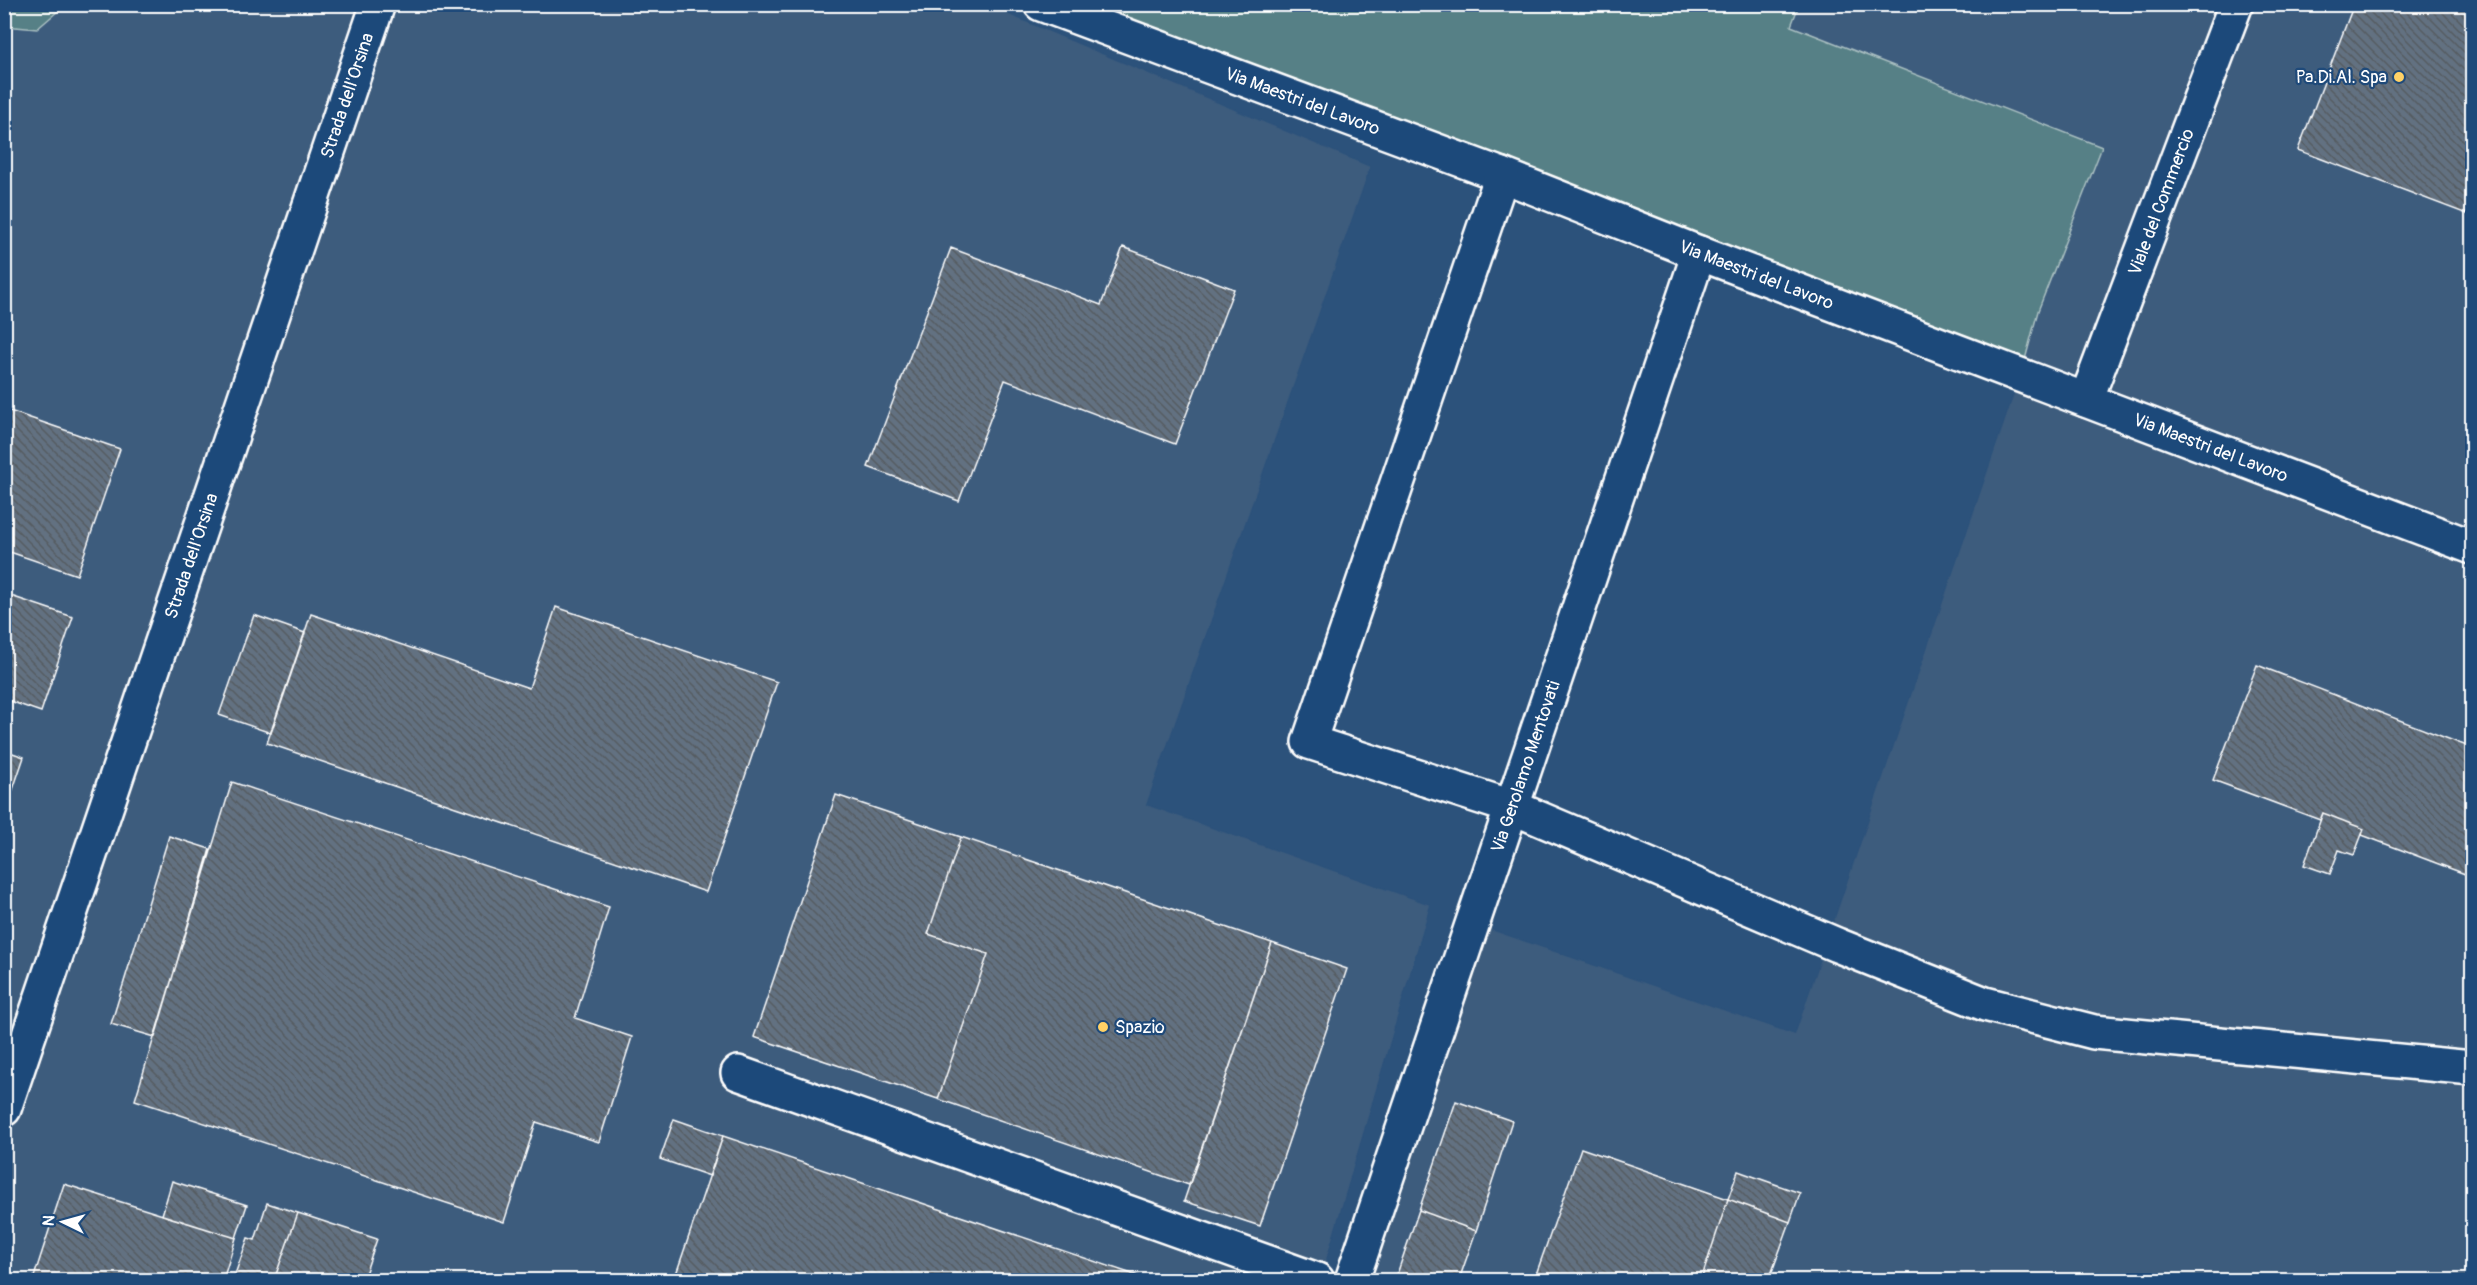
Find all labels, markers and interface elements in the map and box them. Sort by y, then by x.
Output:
street label: Strada dell'Orsina [315,30,379,161]
street label: Via Maestri del Lavoro [1222,62,1384,140]
place label: Pa.Di.Al. Spa [2296,66,2387,89]
marker: Pa.Di.Al. Spa [2392,70,2406,84]
street label: Viale del Commercio [2123,125,2199,278]
street label: Via Maestri del Lavoro [1676,235,1837,315]
street label: Via Maestri del Lavoro [2130,408,2291,488]
street label: Strada dell'Orsina [159,490,223,622]
street label: Via Gerolamo Mentovati [1486,678,1565,855]
place label: Spazio [1115,1016,1165,1039]
marker: Spazio [1096,1020,1110,1034]
north arrow [33,1192,93,1252]
text: N [39,1214,60,1227]

